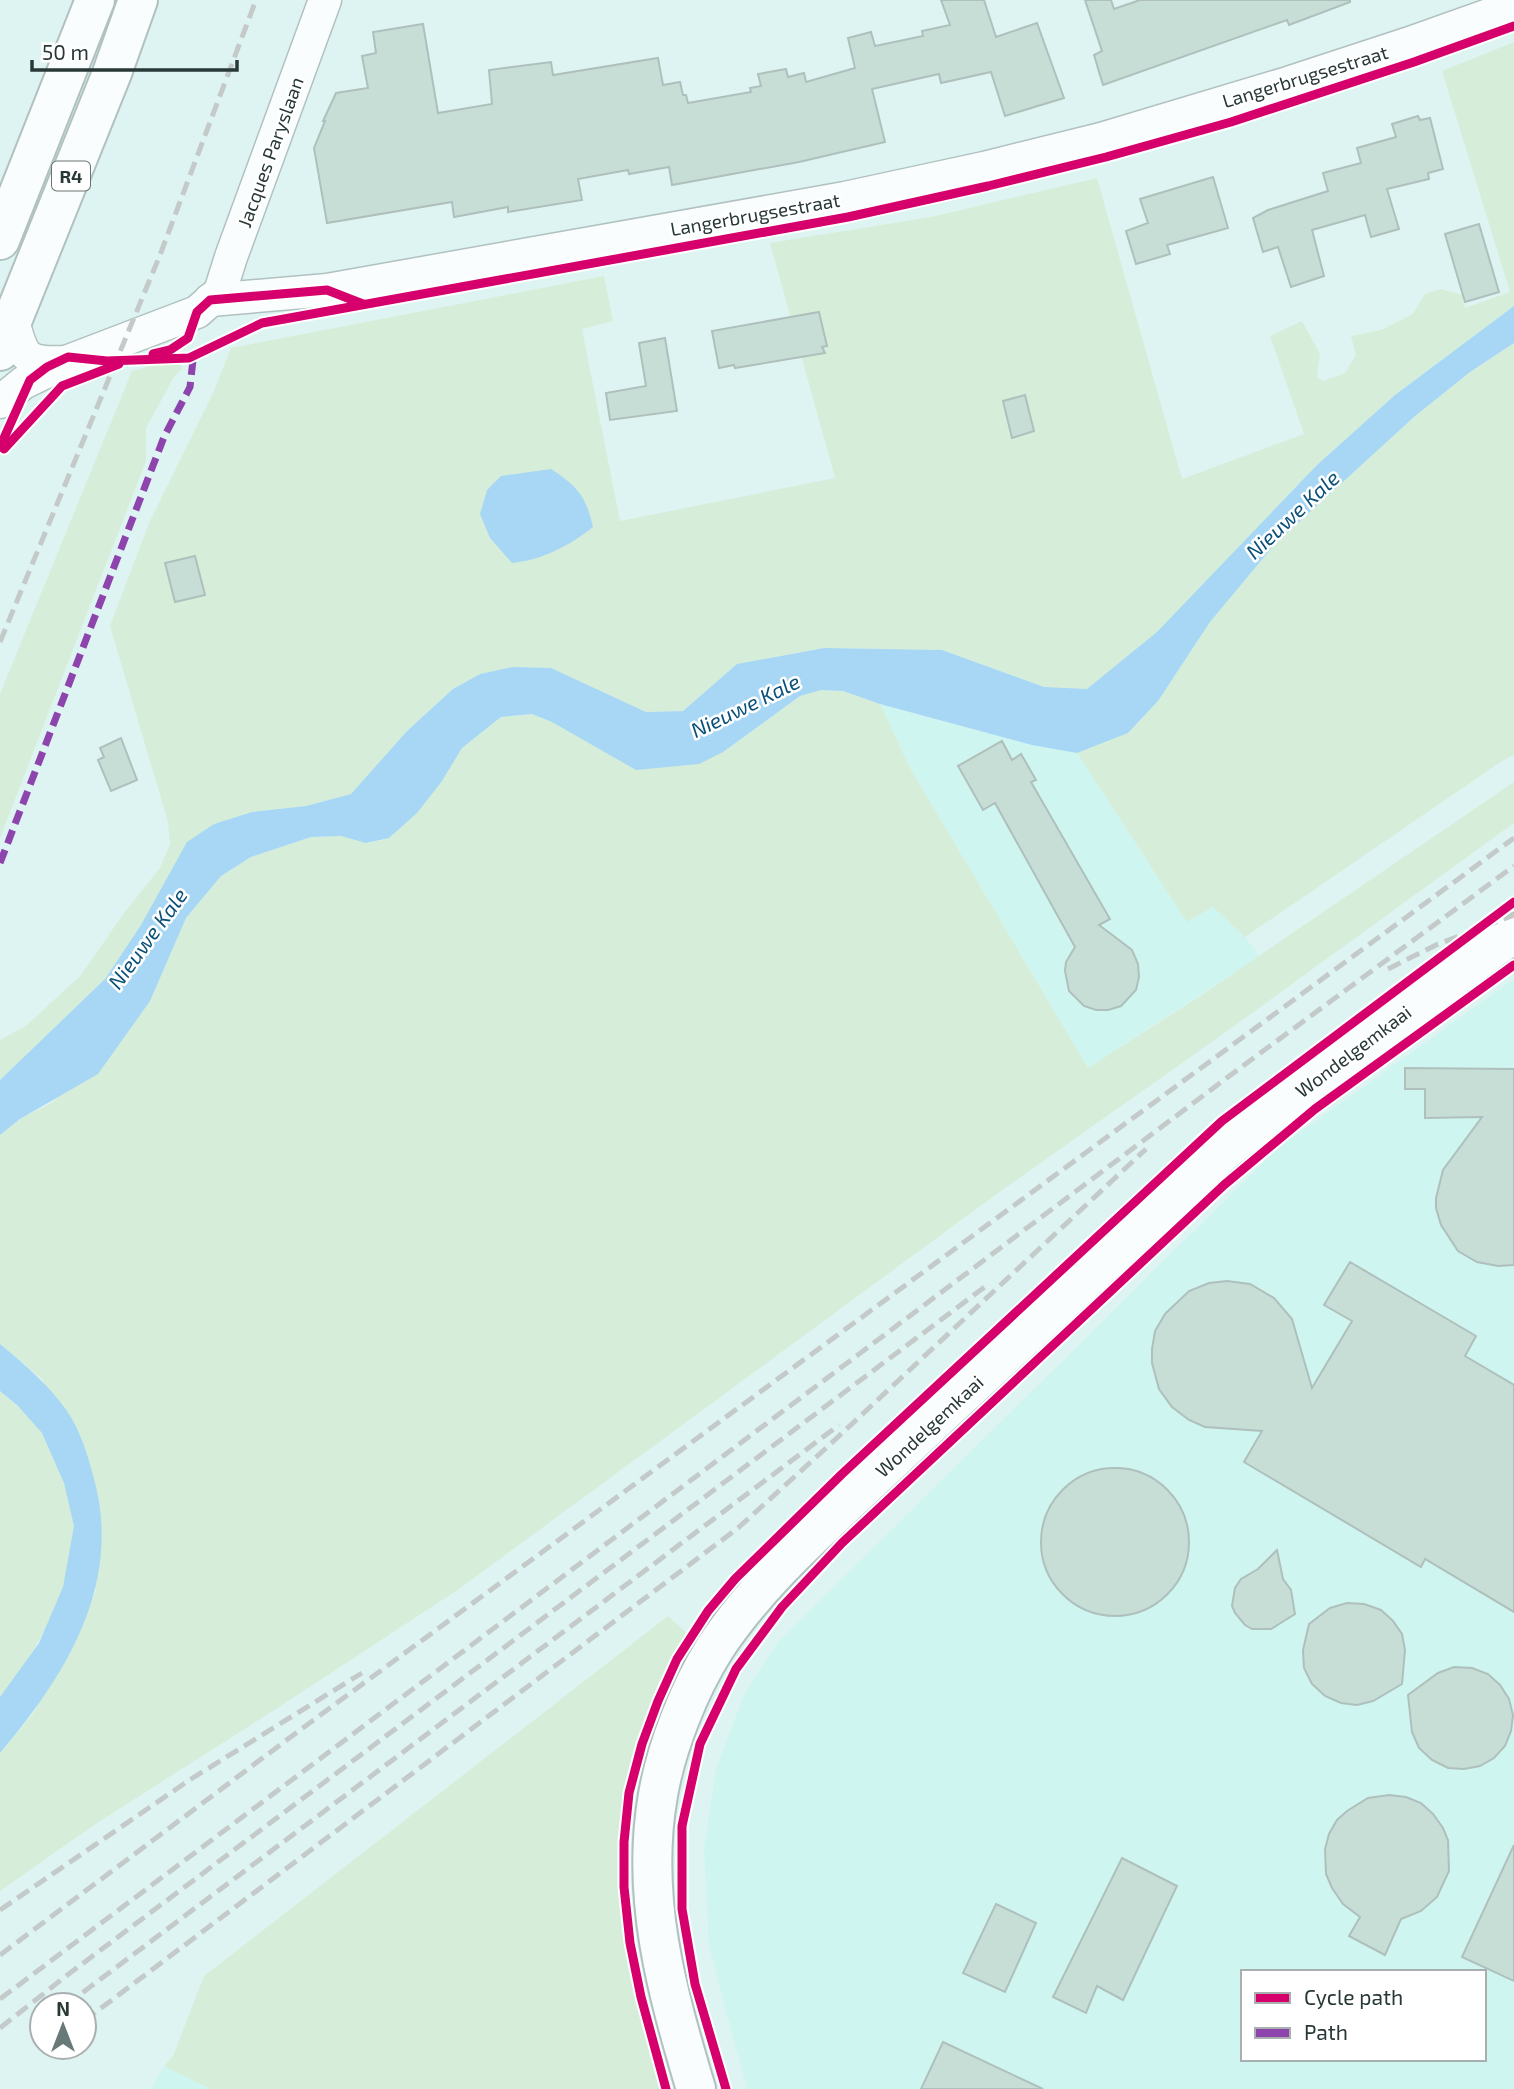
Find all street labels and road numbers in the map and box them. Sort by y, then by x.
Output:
street label: Langerbrugsestraat [1219,40,1391,112]
street label: Jacques Paryslaan [232,74,308,230]
road number: R4 [52,162,90,190]
street label: Langerbrugsestraat [668,188,842,240]
street label: Wondelgemkaai [1291,1000,1415,1102]
street label: Wondelgemkaai [870,1370,988,1482]

